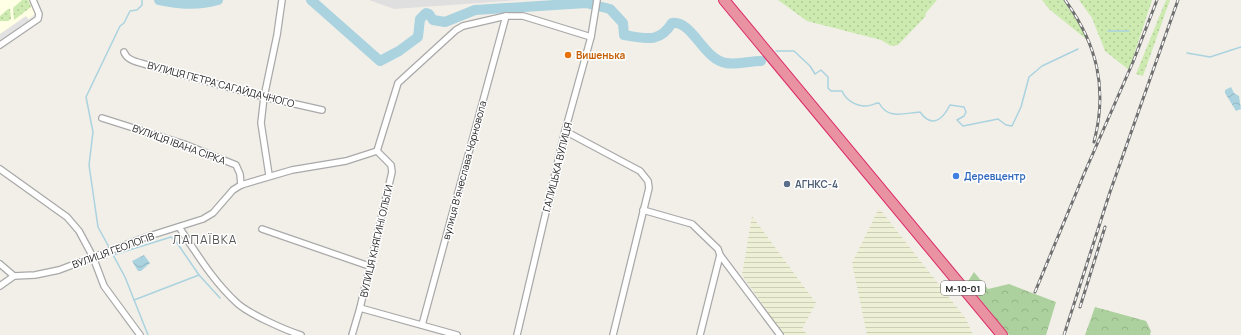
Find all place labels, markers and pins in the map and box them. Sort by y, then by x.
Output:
place label: Вишенька [576,48,626,62]
marker: Вишенька [563,50,573,60]
place label: Деревцентр [964,169,1026,183]
marker: Деревцентр [951,171,961,181]
place label: АГНКС-4 [795,177,838,191]
marker: АГНКС-4 [782,179,792,189]

